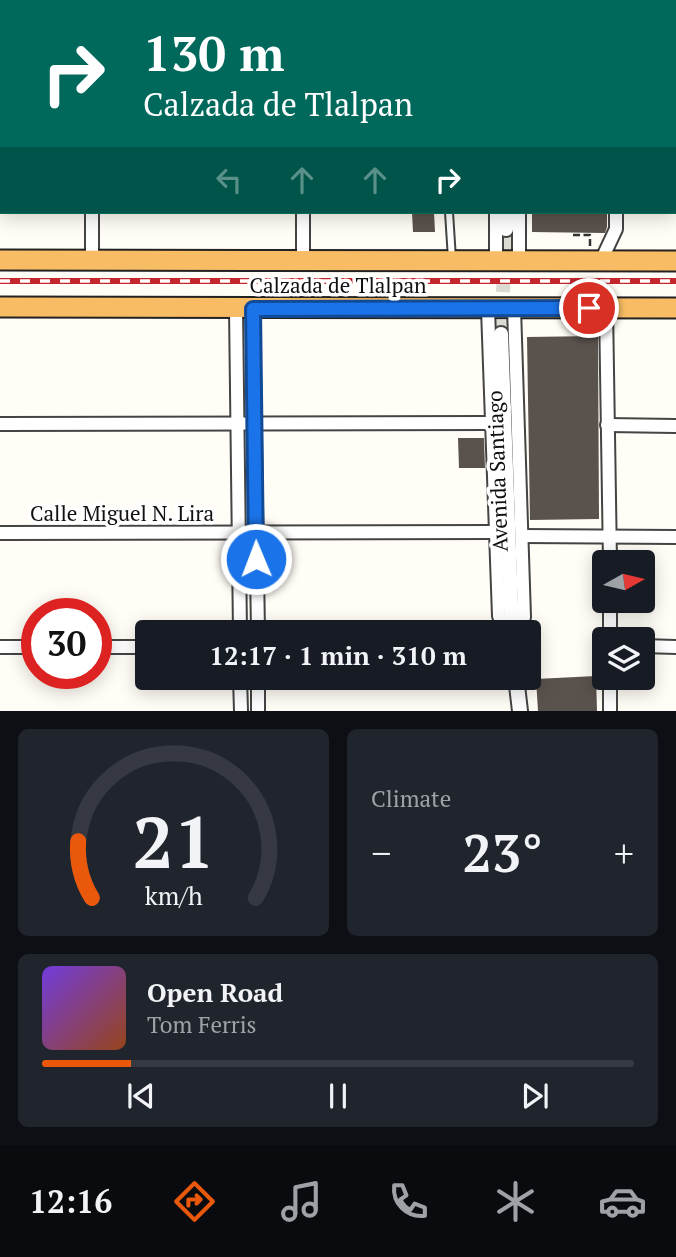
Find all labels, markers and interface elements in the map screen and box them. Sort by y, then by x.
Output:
text: 130 m [143,20,285,85]
icon: right [28,28,119,119]
text: Calzada de Tlalpan [143,83,413,125]
icon: left [210,161,248,199]
icon: ahead [283,161,321,199]
icon: ahead [356,161,394,199]
icon: right [429,161,467,199]
street label: Calzada de Tlalpan [249,271,427,299]
pin [559,278,619,338]
icon: arrive [570,289,608,327]
street label: Avenida Santiago [480,390,514,552]
street label: Calle Miguel N. Lira [30,499,214,527]
position arrow [219,522,293,596]
north arrow [592,550,654,612]
map controls [592,550,655,690]
speed limit sign: 30 [21,598,112,689]
button: layers [592,627,655,690]
text: 12:17 · 1 min · 310 m [209,638,467,672]
text: Climate [371,783,451,814]
text: 21 [132,793,215,890]
text: 23° [462,818,543,887]
text: − [371,828,391,878]
text: + [614,828,634,878]
text: km/h [145,879,203,912]
text: Open Road [147,975,283,1009]
text: Tom Ferris [147,1009,257,1040]
icon: previous [122,1077,160,1115]
icon: pause [319,1077,357,1115]
icon: next [516,1077,554,1115]
icon: directions [170,1177,219,1226]
icon: music [277,1177,326,1226]
icon: phone [384,1177,433,1226]
icon: climate [491,1177,540,1226]
icon: car [598,1177,647,1226]
text: 12:16 [29,1180,112,1222]

